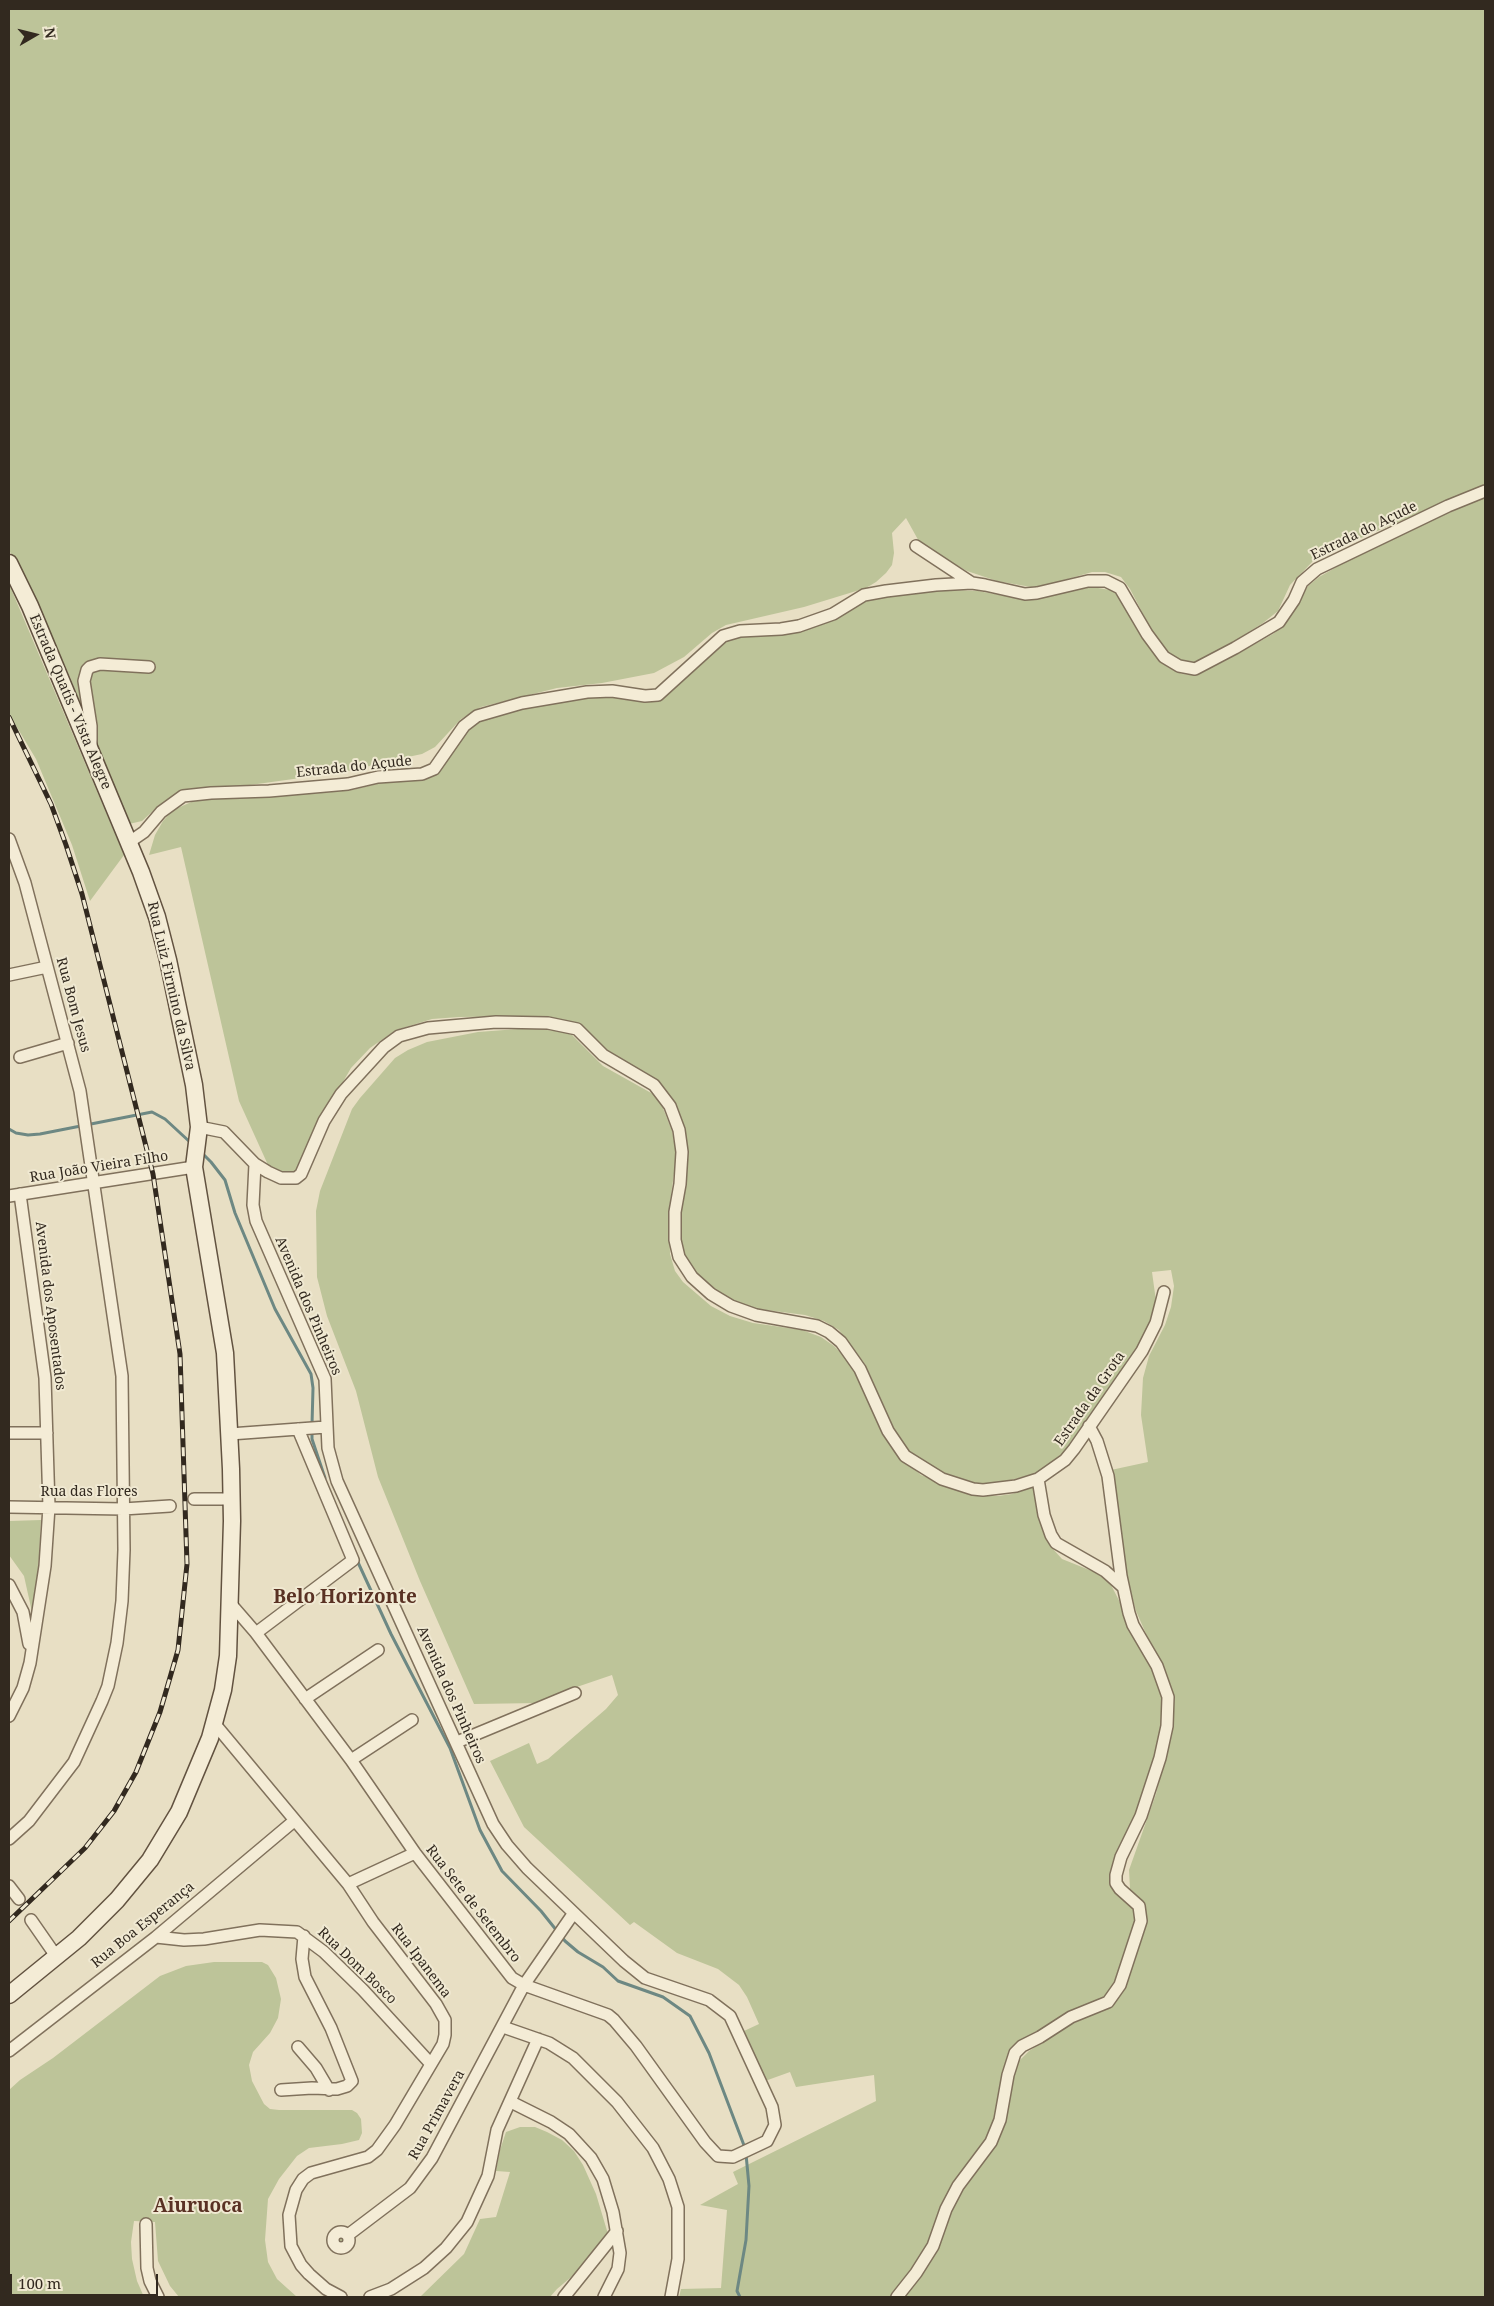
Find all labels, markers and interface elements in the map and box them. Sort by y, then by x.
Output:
north arrow [10,10,60,60]
text: N [40,26,61,40]
street label: Estrada do Açude [1308,498,1420,564]
street label: Estrada Quatis - Vista Alegre [25,612,115,792]
street label: Estrada do Açude [295,753,413,781]
street label: Rua Luiz Firmino da Silva [143,900,199,1072]
street label: Rua Bom Jesus [52,956,94,1054]
street label: Rua João Vieira Filho [29,1148,169,1186]
street label: Avenida dos Aposentados [31,1221,69,1391]
street label: Avenida dos Pinheiros [271,1234,345,1378]
street label: Estrada da Grota [1051,1348,1129,1450]
street label: Rua das Flores [40,1484,138,1500]
district label: Belo Horizonte [273,1587,417,1609]
street label: Avenida dos Pinheiros [413,1624,489,1766]
street label: Rua Sete de Setembro [422,1842,524,1966]
street label: Rua Boa Esperança [88,1878,198,1972]
street label: Rua Ipanema [388,1920,454,2002]
street label: Rua Dom Bosco [314,1924,400,2008]
street label: Rua Primavera [405,2067,469,2163]
district label: Aiuruoca [153,2196,243,2218]
scale bar [12,2264,160,2296]
text: 100 m [18,2273,61,2293]

